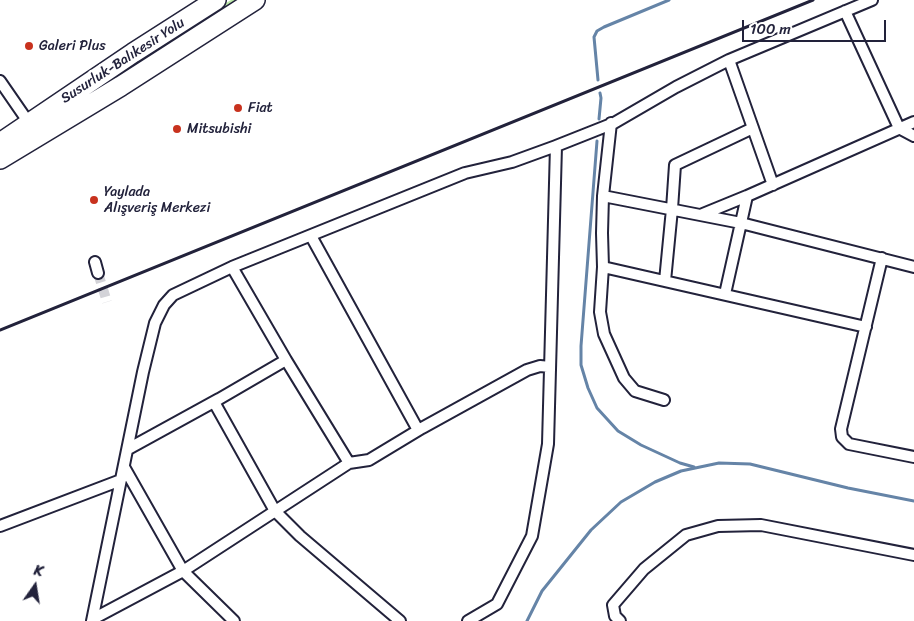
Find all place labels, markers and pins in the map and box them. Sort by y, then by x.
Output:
place label: Galeri Plus [39,38,106,54]
marker: Galeri Plus [23,40,35,52]
place label: Fiat [248,100,273,116]
marker: Fiat [232,102,244,114]
place label: Mitsubishi [187,121,251,137]
marker: Mitsubishi [171,123,183,135]
place label: Yaylada Alışveriş Merkezi [104,184,210,216]
marker: Yaylada Alışveriş Merkezi [88,194,100,206]

